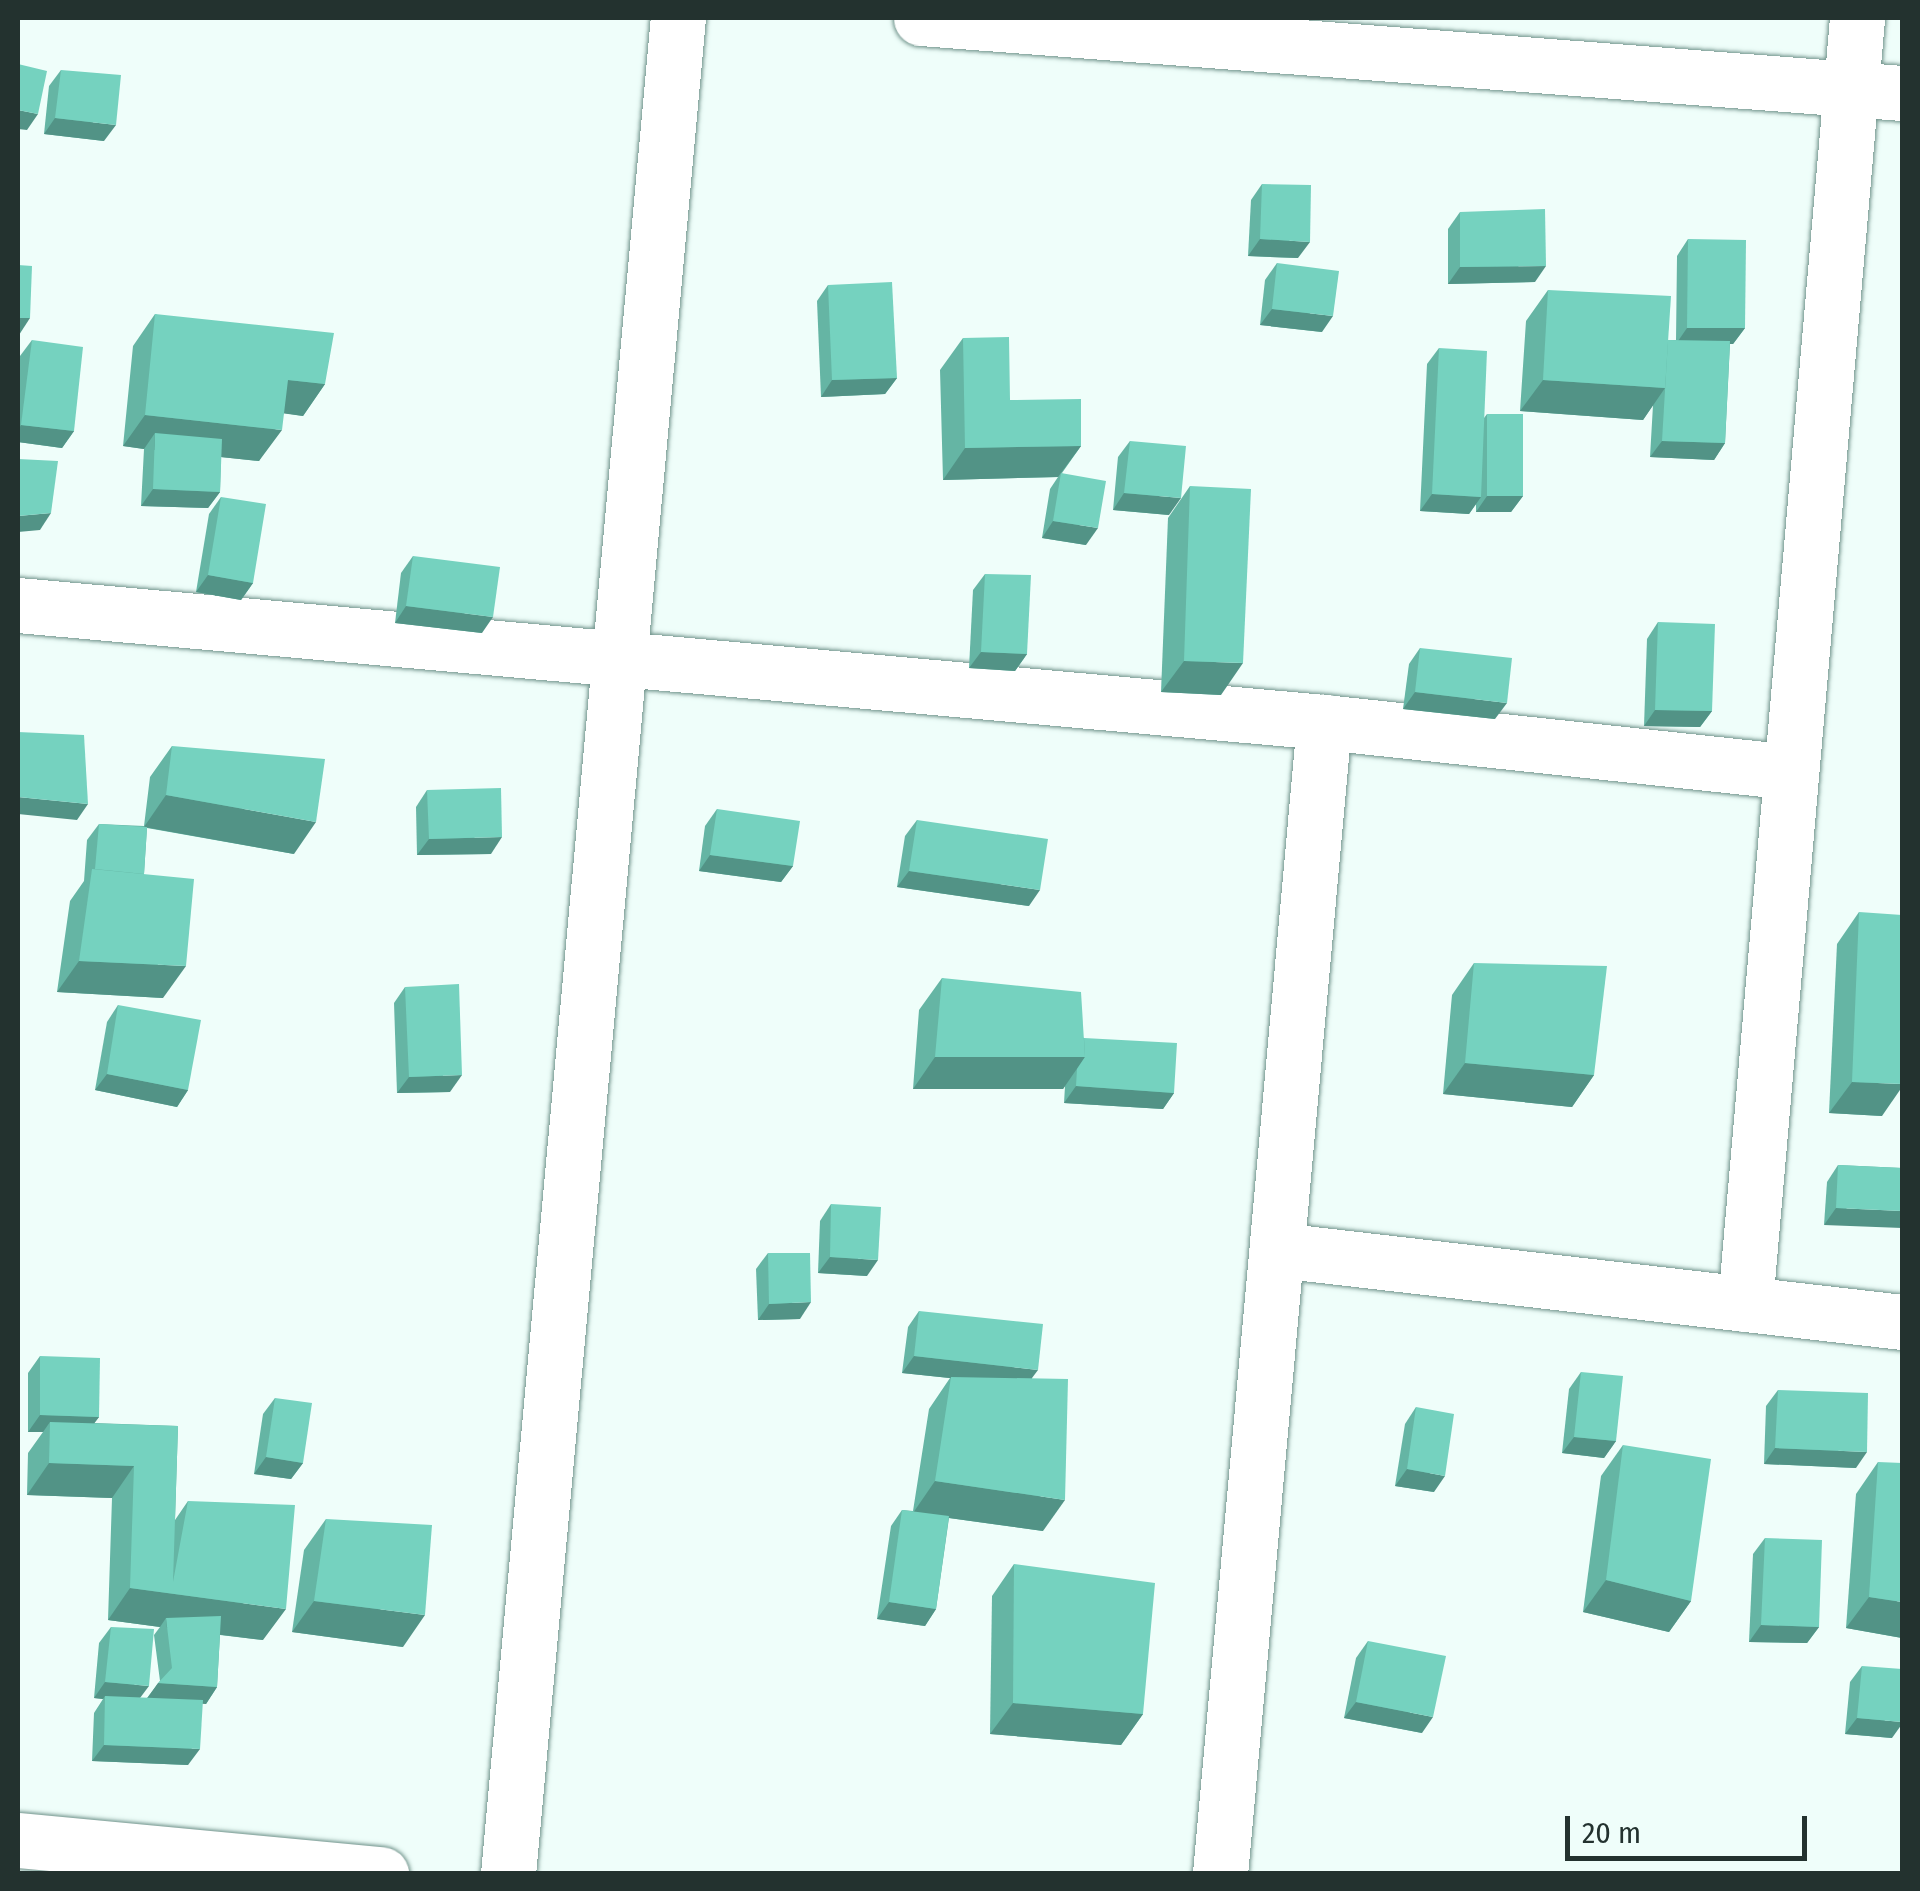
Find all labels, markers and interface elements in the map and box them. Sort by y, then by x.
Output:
scale bar [1570,1796,1812,1858]
text: 20 m [1582,1815,1641,1851]

